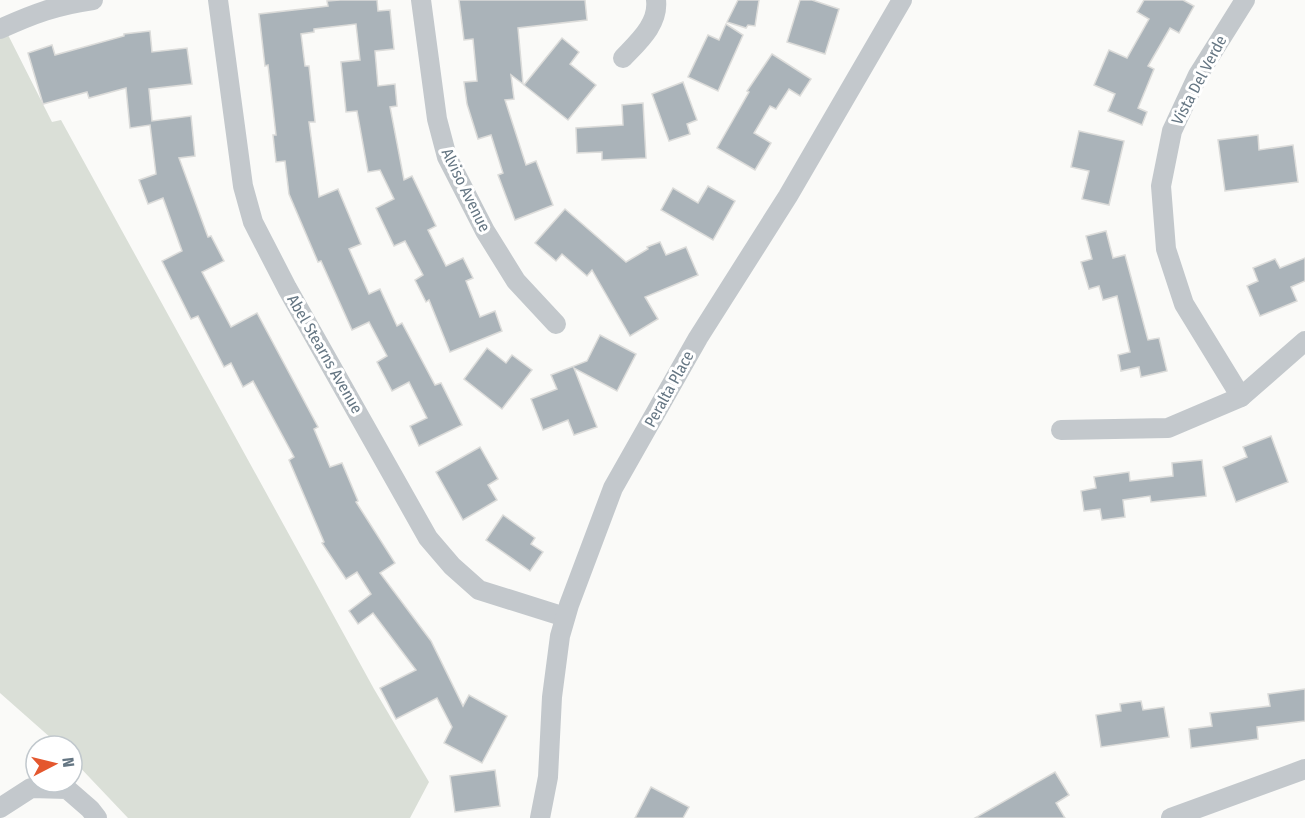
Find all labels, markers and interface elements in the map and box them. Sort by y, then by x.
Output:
street label: Vista Del Verde [1168,32,1230,128]
street label: Alviso Avenue [438,145,494,235]
street label: Abel Stearns Avenue [283,291,367,417]
street label: Peralta Place [640,348,698,430]
north arrow [24,734,84,794]
text: N [58,756,78,768]

